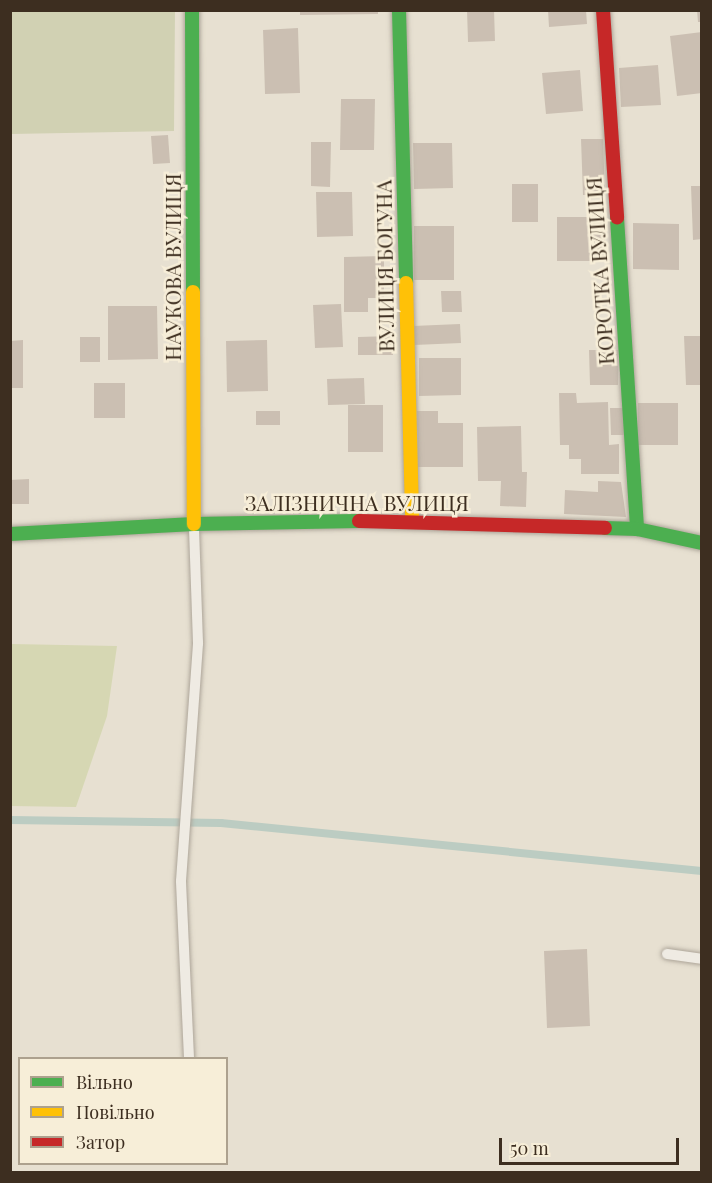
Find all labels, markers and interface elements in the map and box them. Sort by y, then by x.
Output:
street label: НАУКОВА ВУЛИЦЯ [159,173,185,361]
street label: КОРОТКА ВУЛИЦЯ [580,176,618,366]
street label: ВУЛИЦЯ БОГУНА [370,180,398,352]
street label: ЗАЛІЗНИЧНА ВУЛИЦЯ [245,489,469,515]
legend [18,1057,228,1165]
text: Вільно [76,1070,133,1094]
text: Повільно [76,1100,155,1124]
scale bar [502,1126,682,1164]
text: Затор [76,1130,125,1154]
text: 50 m [510,1136,549,1160]

